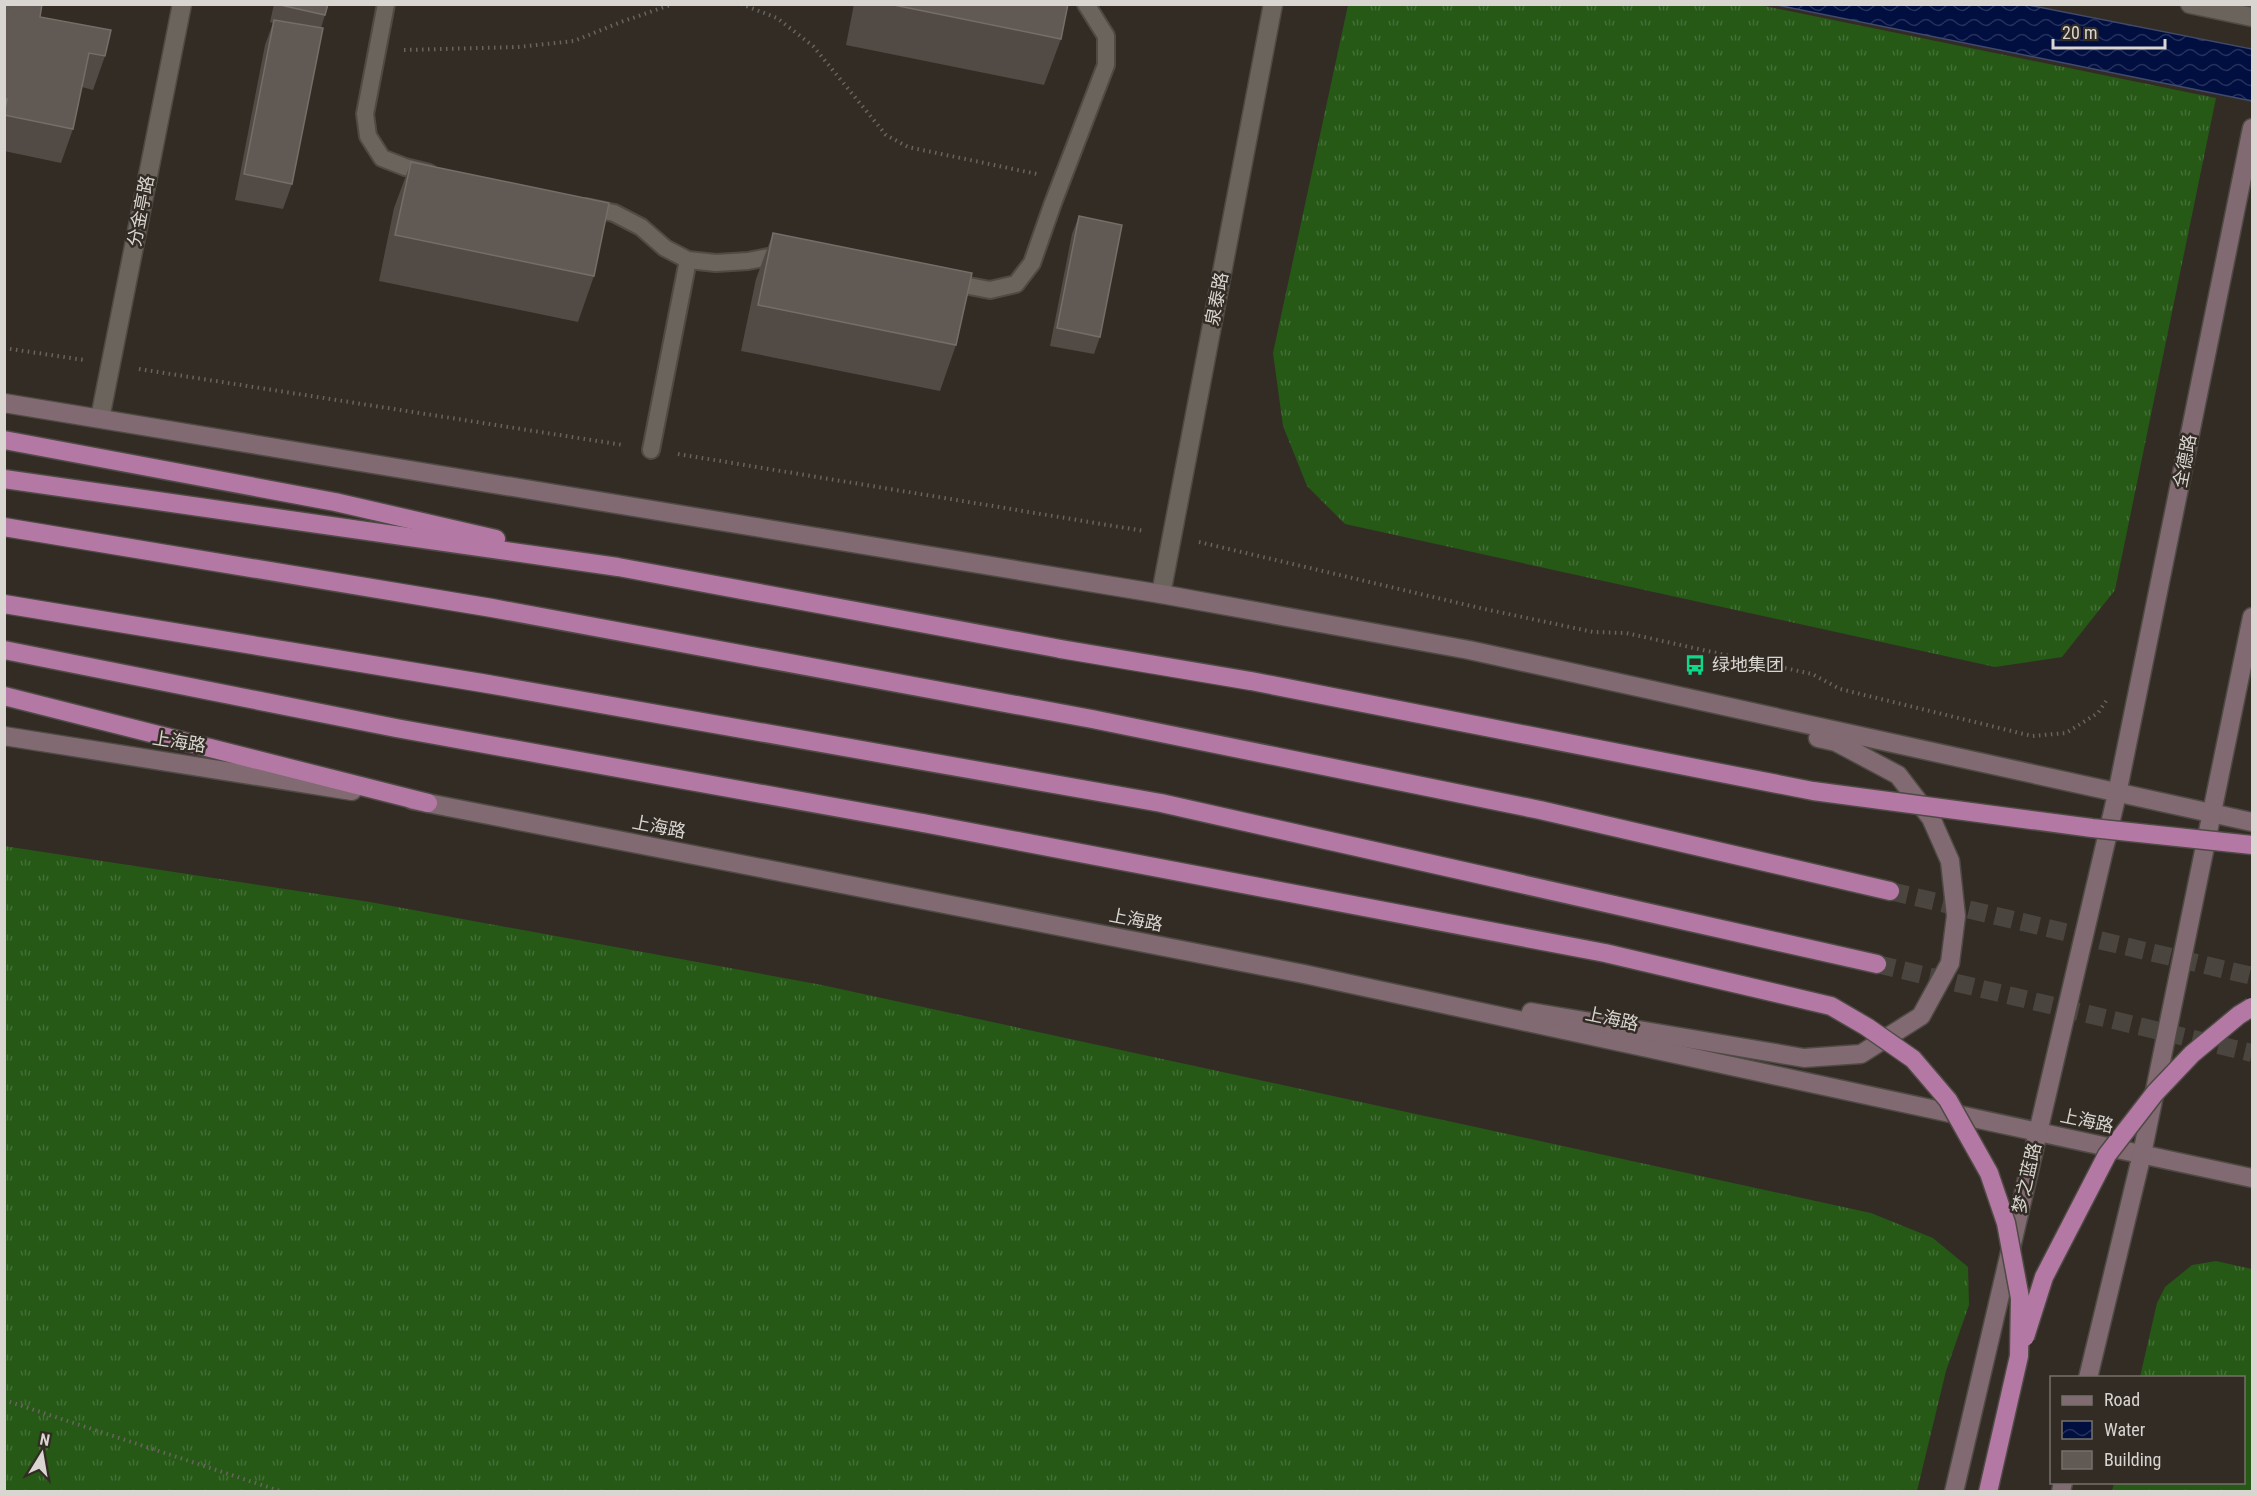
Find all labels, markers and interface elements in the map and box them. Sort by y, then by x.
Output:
scale bar [2053,12,2166,50]
text: 20 m [2062,22,2097,43]
street label: 分金亭路 [123,174,158,248]
street label: 泉泰路 [1201,270,1232,327]
street label: 全德路 [2169,432,2200,489]
bus stop icon: 绿地集团 [1683,653,1707,677]
place label: 绿地集团 [1712,654,1784,675]
street label: 上海路 [151,727,207,756]
street label: 上海路 [631,811,688,842]
street label: 上海路 [1108,904,1165,935]
street label: 上海路 [1584,1003,1641,1034]
street label: 上海路 [2059,1105,2116,1136]
street label: 梦之蓝路 [2008,1140,2045,1215]
legend [2050,1376,2245,1484]
text: Road [2104,1389,2140,1410]
text: Water [2104,1419,2146,1440]
north arrow [12,1424,72,1484]
text: N [38,1430,51,1450]
text: Building [2104,1449,2161,1470]

